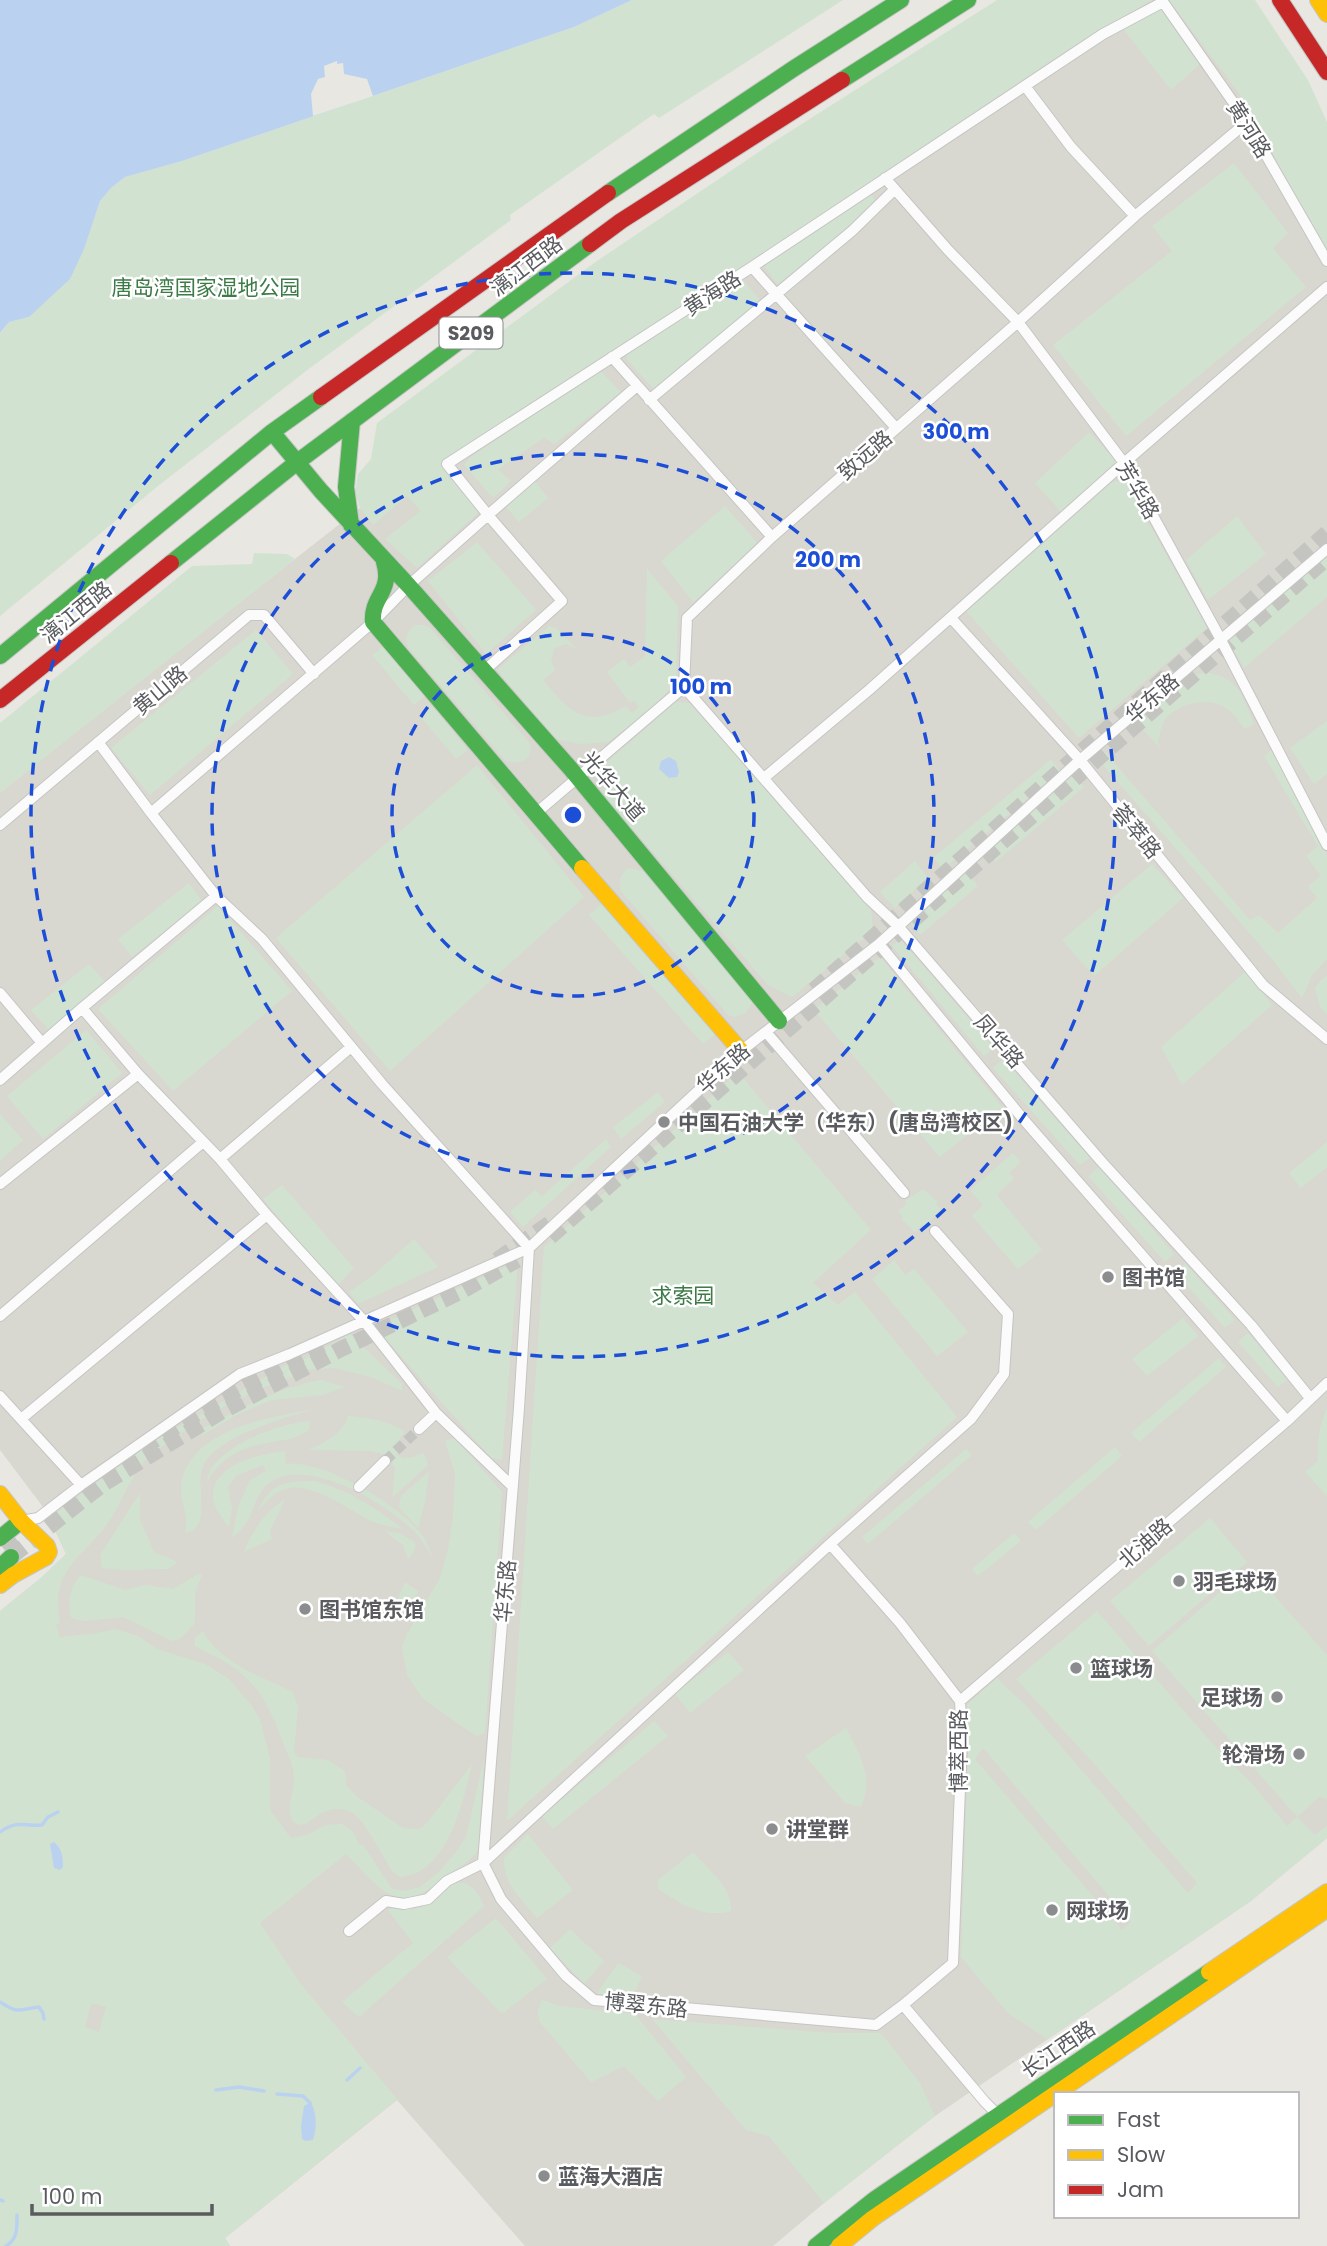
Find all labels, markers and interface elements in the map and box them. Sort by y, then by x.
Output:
street label: 黄河路 [1220,95,1278,163]
street label: 漓江西路 [484,229,568,303]
street label: 黄海路 [678,264,746,322]
park label: 唐岛湾国家湿地公园 [112,273,301,302]
road number: S209 [440,318,503,348]
text: 300 m [923,417,989,446]
street label: 致远路 [832,423,898,487]
street label: 芳华路 [1110,455,1166,525]
text: 200 m [795,545,861,574]
street label: 漓江西路 [34,574,118,650]
street label: 黄山路 [127,659,193,721]
street label: 华东路 [1119,666,1185,730]
text: 100 m [670,672,732,701]
street label: 光华大道 [575,745,651,827]
street label: 荟萃路 [1106,797,1168,865]
centre of rings [561,803,585,827]
street label: 凤华路 [967,1008,1031,1074]
street label: 华东路 [690,1036,756,1100]
place label: 中国石油大学（华东）(唐岛湾校区) [678,1108,1013,1137]
marker: 中国石油大学（华东）(唐岛湾校区) [656,1114,672,1130]
place label: 图书馆 [1122,1263,1185,1292]
marker: 图书馆 [1100,1269,1116,1285]
park label: 求索园 [652,1281,715,1310]
street label: 北油路 [1112,1511,1178,1575]
street label: 华东路 [488,1558,522,1624]
place label: 羽毛球场 [1193,1567,1277,1596]
marker: 羽毛球场 [1171,1573,1187,1589]
place label: 图书馆东馆 [319,1595,424,1624]
marker: 图书馆东馆 [297,1601,313,1617]
place label: 篮球场 [1090,1654,1153,1683]
marker: 篮球场 [1068,1660,1084,1676]
place label: 足球场 [1200,1683,1263,1712]
marker: 足球场 [1269,1689,1285,1705]
street label: 博萃西路 [944,1709,973,1793]
place label: 轮滑场 [1222,1740,1285,1769]
marker: 轮滑场 [1291,1746,1307,1762]
place label: 讲堂群 [786,1815,849,1844]
marker: 讲堂群 [764,1821,780,1837]
place label: 网球场 [1066,1896,1129,1925]
marker: 网球场 [1044,1902,1060,1918]
street label: 博翠东路 [603,1986,689,2024]
street label: 长江西路 [1015,2013,1101,2085]
legend [1054,2092,1299,2218]
text: Fast [1117,2105,1160,2134]
text: Slow [1117,2140,1165,2169]
place label: 蓝海大酒店 [558,2162,663,2191]
marker: 蓝海大酒店 [536,2168,552,2184]
scale bar [32,2172,212,2216]
text: Jam [1117,2175,1164,2204]
text: 100 m [42,2182,102,2211]

